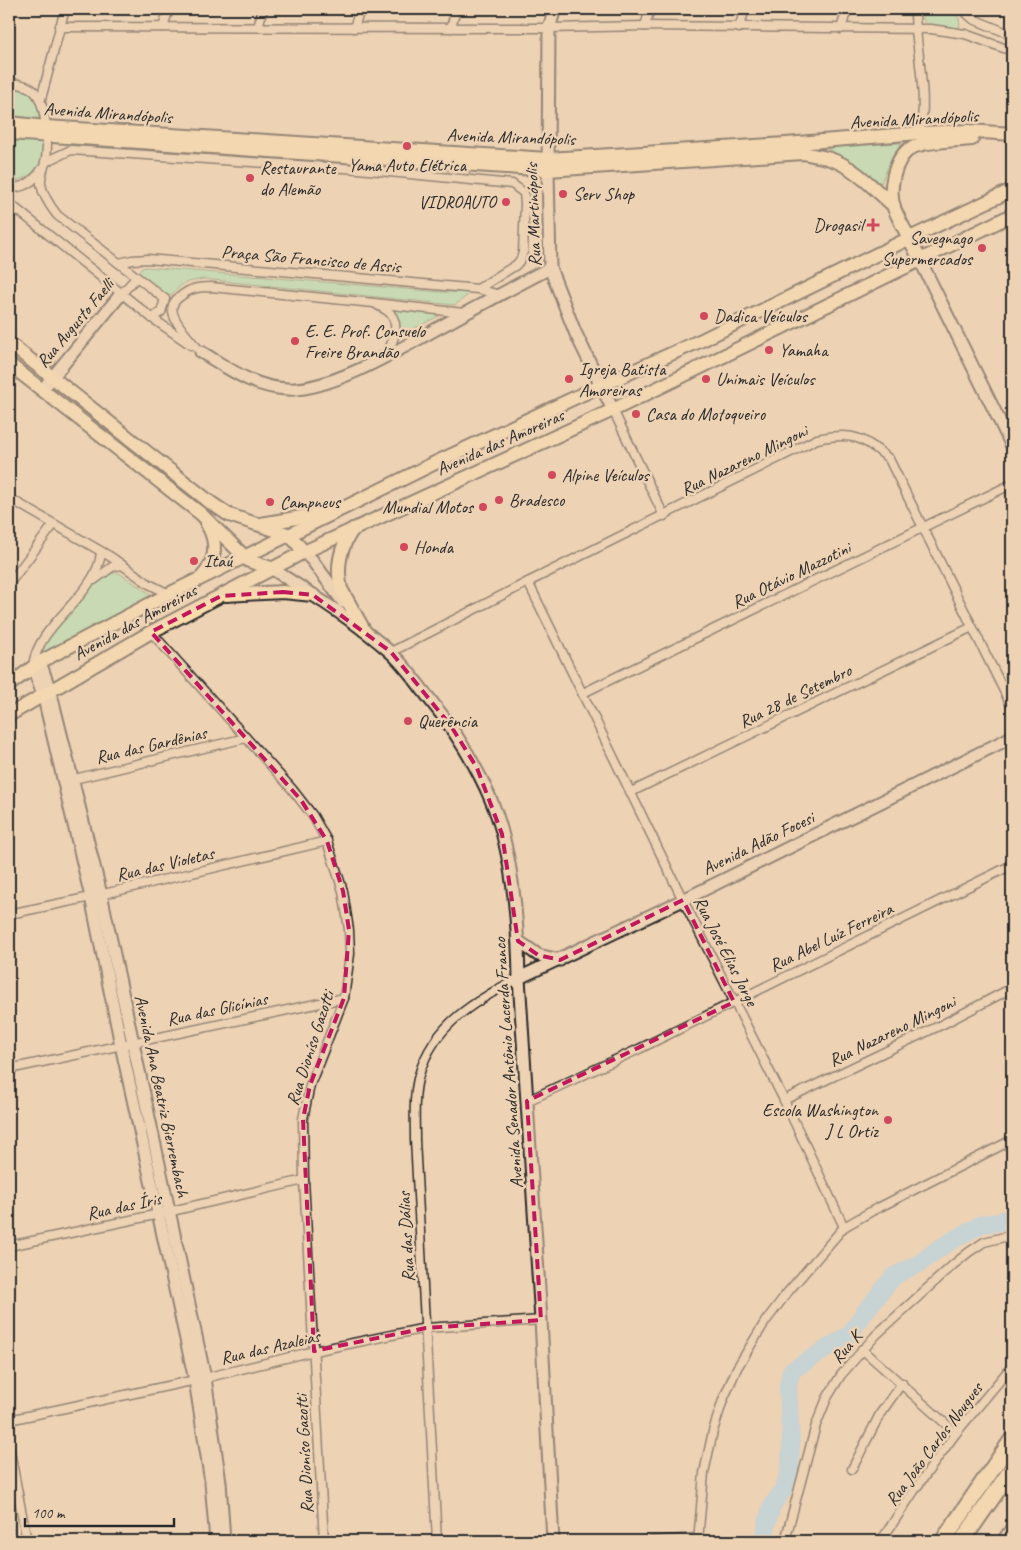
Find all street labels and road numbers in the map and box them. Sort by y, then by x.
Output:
street label: Avenida Mirandópolis [43,98,175,129]
street label: Avenida Mirandópolis [849,105,981,133]
street label: Avenida Mirandópolis [446,124,577,150]
street label: Rua Martinópolis [520,161,546,267]
street label: Praça São Francisco de Assis [221,240,403,278]
street label: Rua Augusto Faelli [31,272,120,372]
street label: Avenida das Amoreiras [433,403,569,480]
street label: Rua Nazareno Mingoni [677,419,813,500]
street label: Rua Otávio Mazzotini [728,536,856,613]
street label: Avenida das Amoreiras [70,578,202,665]
street label: Rua 28 de Setembro [735,659,856,733]
street label: Rua das Gardênias [93,721,210,768]
street label: Avenida Adão Focesi [699,805,820,880]
street label: Rua das Violetas [114,842,218,886]
street label: Rua José Elias Jorge [689,893,764,1010]
street label: Rua Abel Luíz Ferreira [766,897,897,976]
street label: Avenida Senador Antônio Lacerda Franco [488,935,528,1189]
street label: Rua Dioníso Gazotti [281,985,340,1108]
street label: Rua das Glicínias [165,987,271,1030]
street label: Rua Nazareno Mingoni [825,990,961,1071]
street label: Avenida Ana Beatriz Bierrembach [130,993,195,1201]
street label: Rua das Íris [85,1187,165,1225]
street label: Rua das Dálias [393,1189,419,1283]
street label: Rua das Azaleias [218,1324,324,1369]
street label: Rua K [826,1324,868,1368]
street label: Rua João Carlos Nougues [880,1377,989,1510]
street label: Rua Dioníso Gazotti [290,1391,318,1514]

